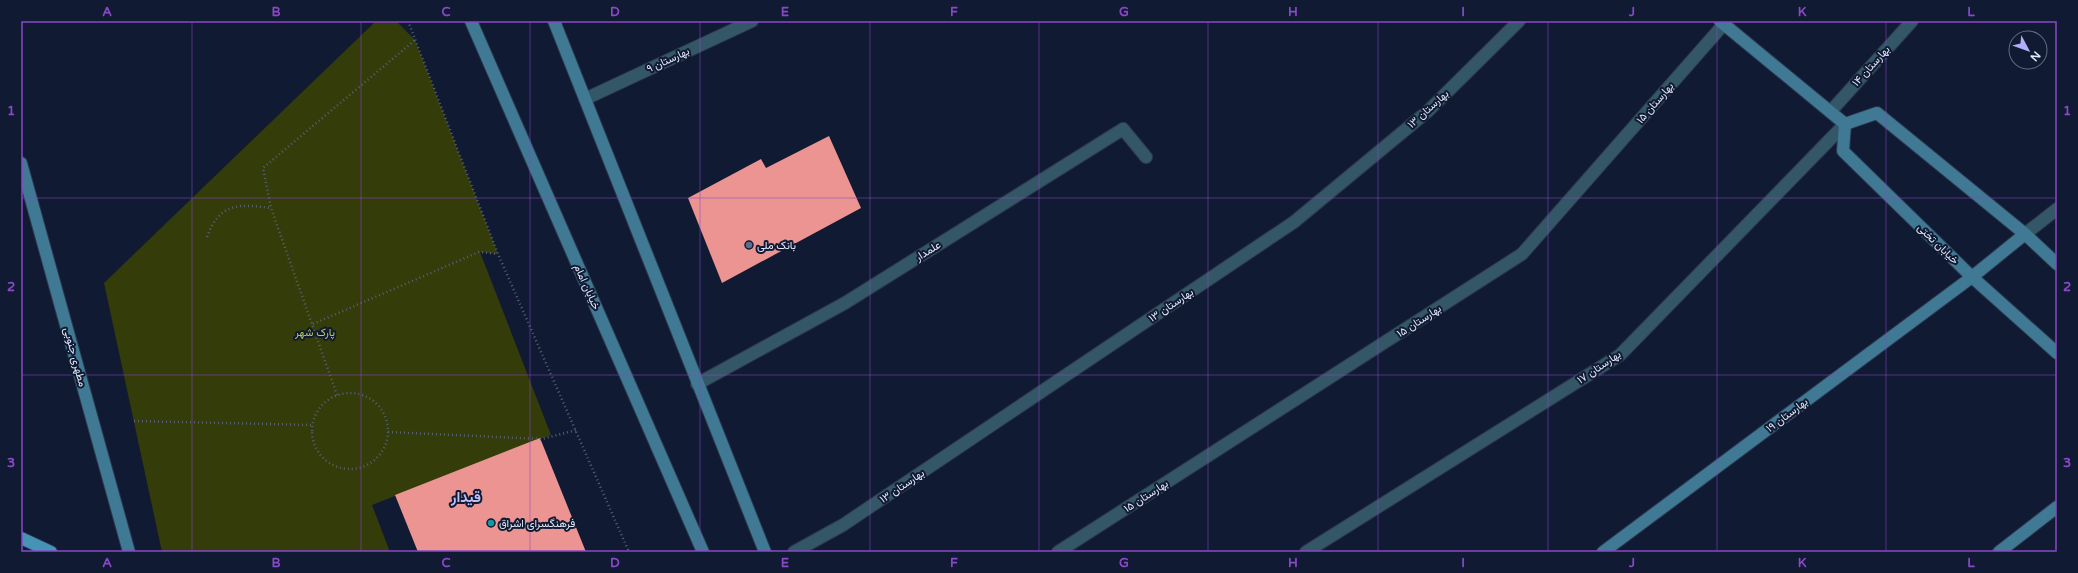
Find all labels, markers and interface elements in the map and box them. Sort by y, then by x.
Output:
text: A [102,4,112,20]
text: B [271,4,281,20]
text: C [441,4,451,20]
text: D [610,4,620,20]
text: E [781,4,789,20]
text: F [950,4,958,20]
text: G [1119,4,1129,20]
text: H [1288,4,1298,20]
text: I [1461,4,1465,20]
text: J [1628,4,1635,20]
text: K [1798,4,1807,20]
text: L [1967,4,1975,20]
north arrow [2008,30,2048,70]
street label: بهارستان ۱۴ [1849,43,1893,89]
street label: بهارستان ۹ [644,44,692,76]
text: N [2027,49,2043,64]
street label: بهارستان ۱۵ [1634,80,1676,126]
street label: بهارستان ۱۳ [1405,87,1451,131]
text: 1 [7,103,15,119]
text: 1 [2063,103,2071,119]
street label: خیابان تختی [1915,221,1961,267]
street label: علمدار [912,238,943,264]
place label: بانک ملی [757,239,796,252]
marker: بانک ملی [744,240,754,250]
street label: خیابان امام [570,262,603,312]
text: 2 [7,279,15,295]
text: 2 [2063,279,2071,295]
street label: بهارستان ۱۳ [1146,285,1196,325]
street label: بهارستان ۱۵ [1394,302,1444,340]
street label: مطهری جنوبی [61,326,89,388]
park label: پارک شهر [294,326,335,340]
street label: بهارستان ۱۷ [1575,348,1623,386]
street label: بهارستان ۱۹ [1763,395,1811,435]
text: 3 [7,455,15,471]
text: 3 [2063,455,2071,471]
street label: بهارستان ۱۳ [877,466,927,506]
street label: بهارستان ۱۵ [1121,477,1171,515]
district label: قیدار [450,488,481,506]
place label: فرهنگسرای اشراق [499,517,575,530]
marker: فرهنگسرای اشراق [486,518,496,528]
text: A [102,555,112,571]
text: B [271,555,281,571]
text: C [441,555,451,571]
text: D [610,555,620,571]
text: E [781,555,789,571]
text: F [950,555,958,571]
text: G [1119,555,1129,571]
text: H [1288,555,1298,571]
text: I [1461,555,1465,571]
text: J [1628,555,1635,571]
text: K [1798,555,1807,571]
text: L [1967,555,1975,571]

